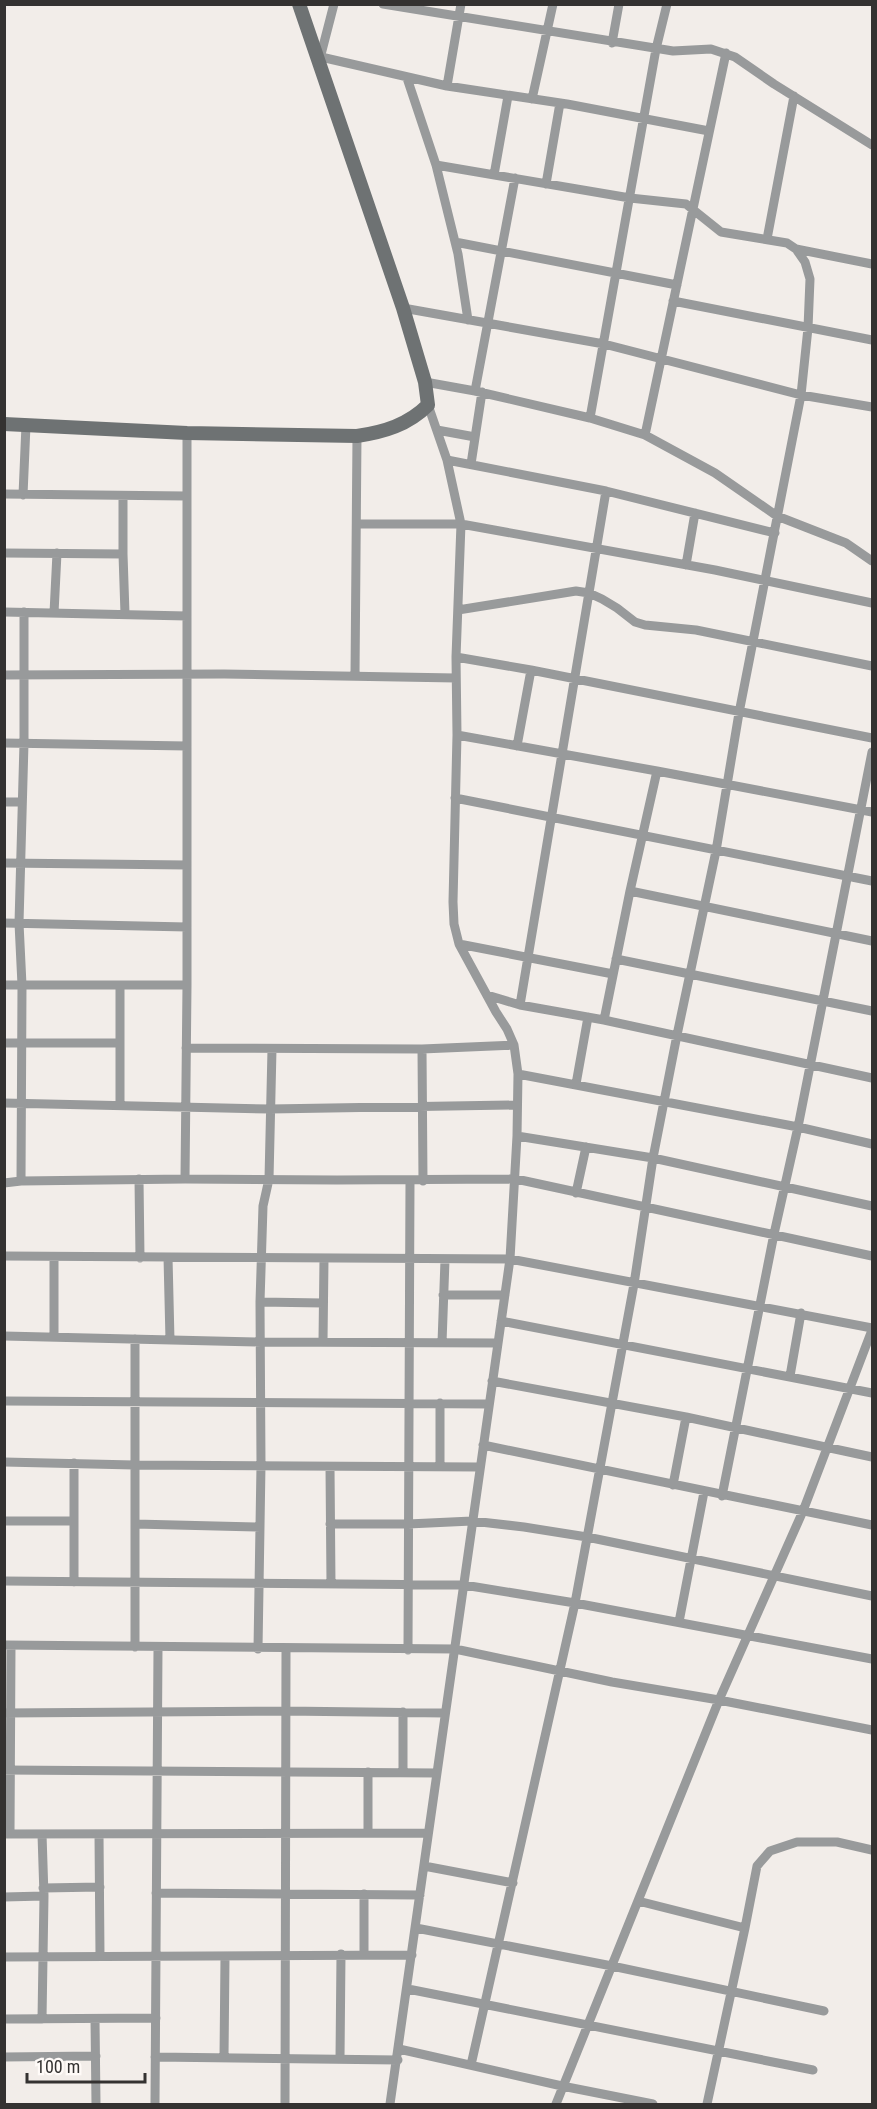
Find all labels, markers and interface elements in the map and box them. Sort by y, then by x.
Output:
scale bar [27,2046,146,2084]
text: 100 m [36,2056,80,2077]

